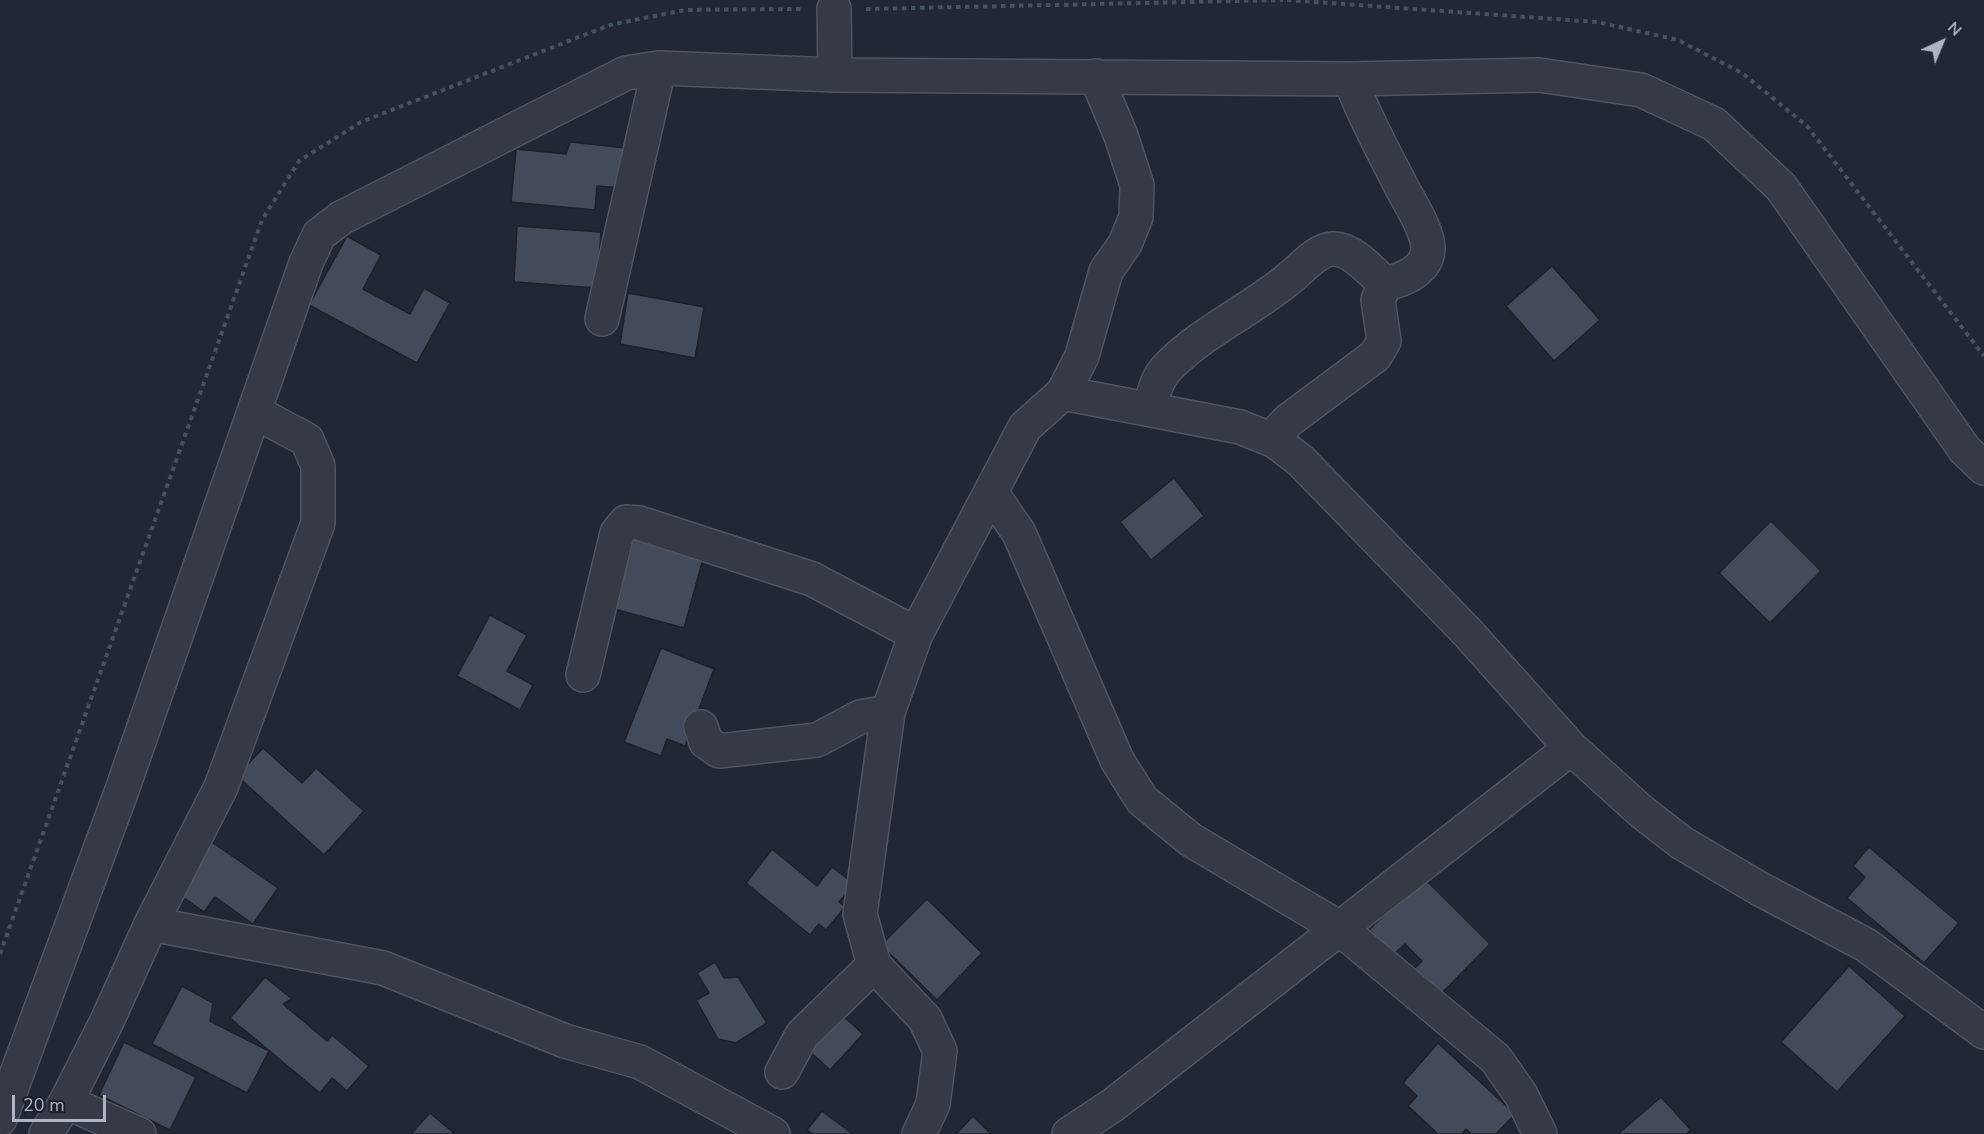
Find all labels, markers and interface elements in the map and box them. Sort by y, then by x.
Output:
north arrow [1912,12,1972,72]
text: N [1943,17,1966,41]
scale bar [15,1083,110,1121]
text: 20 m [23,1093,65,1117]

